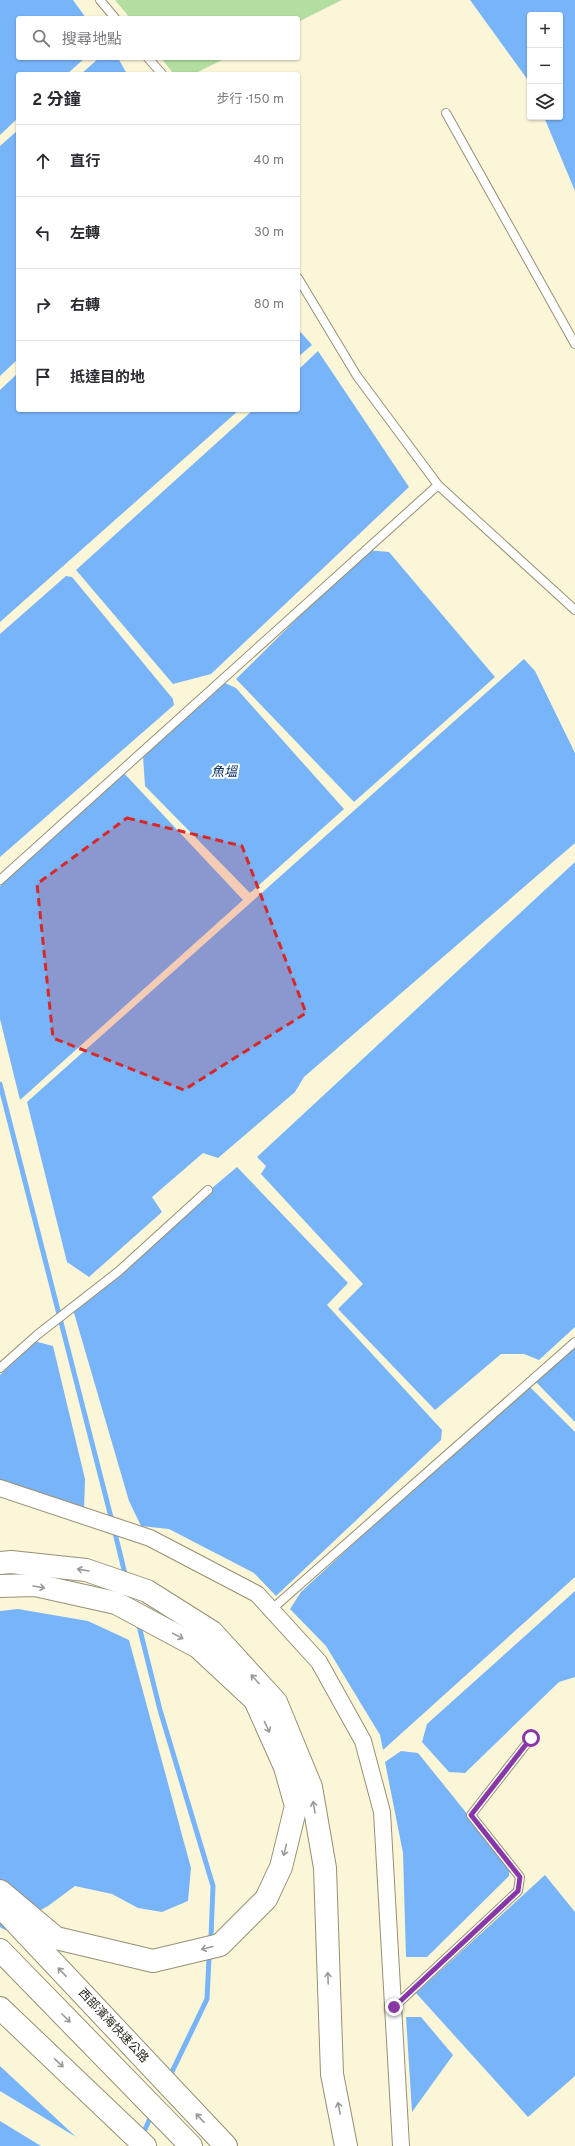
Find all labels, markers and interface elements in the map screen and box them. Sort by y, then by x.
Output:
map controls [527,12,563,120]
button: + [527,12,563,48]
search box [16,16,300,60]
icon: search [30,27,52,49]
text: 搜尋地點 [62,31,122,50]
button: − [527,48,563,84]
button: layers [527,84,563,120]
text: 2 分鐘 [32,90,81,112]
text: 步行 · 150 m [217,92,284,108]
icon: ahead [32,150,54,172]
text: 直行 [70,153,100,172]
text: 40 m [254,153,284,169]
icon: left [32,222,54,244]
text: 左轉 [70,225,100,244]
text: 30 m [254,225,284,241]
icon: right [32,294,54,316]
text: 右轉 [70,297,100,316]
text: 80 m [254,297,284,313]
icon: arrive [32,366,54,388]
text: 抵達目的地 [70,369,145,388]
water label: 魚塭 [211,765,239,781]
one-way arrow [77,1566,90,1574]
one-way arrow [32,1583,45,1591]
one-way arrow [172,1633,184,1641]
one-way arrow [251,1674,260,1684]
one-way arrow [264,1721,271,1733]
route start [522,1729,540,1747]
one-way arrow [310,1801,318,1814]
one-way arrow [280,1844,288,1857]
one-way arrow [201,1944,214,1952]
one-way arrow [57,1967,67,1977]
one-way arrow [324,1972,332,1985]
street label: 西部濱海快速公路 [74,1985,152,2067]
route end [385,1998,403,2016]
one-way arrow [61,2013,71,2023]
one-way arrow [54,2059,64,2068]
one-way arrow [334,2102,342,2115]
one-way arrow [195,2112,204,2123]

